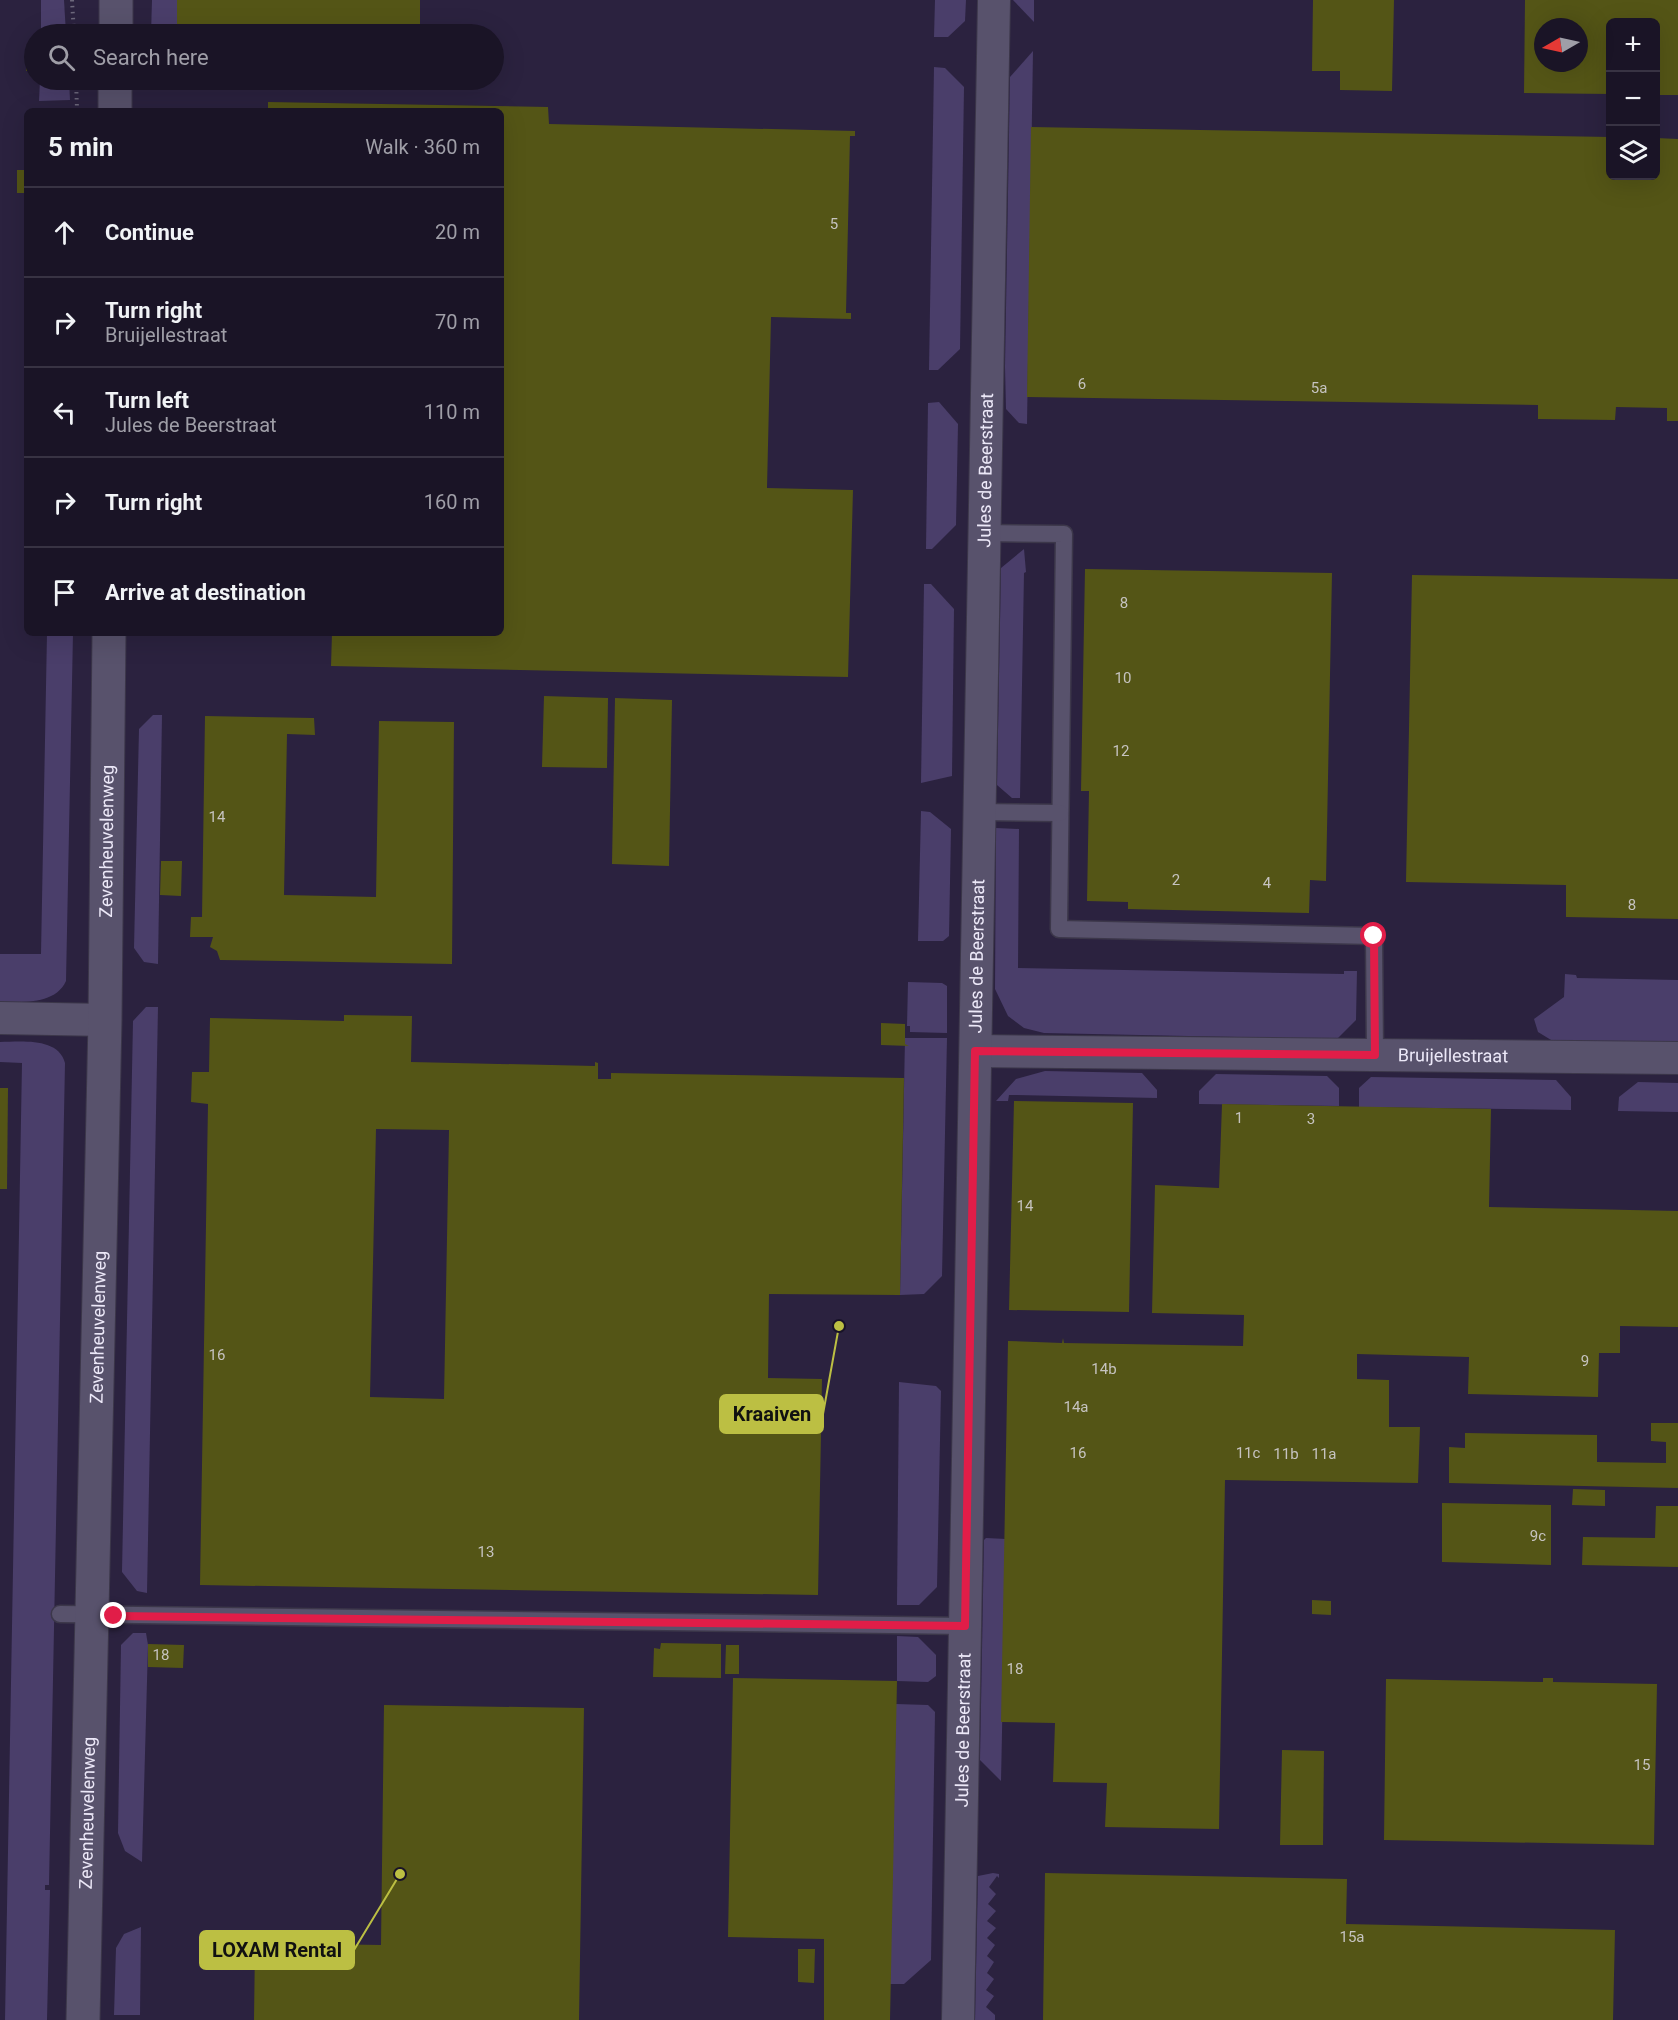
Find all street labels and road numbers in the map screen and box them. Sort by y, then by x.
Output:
street label: Jules de Beerstraat [973,393,997,548]
street label: Zevenheuvelenweg [95,765,118,918]
street label: Jules de Beerstraat [965,879,988,1034]
street label: Bruijellestraat [1398,1044,1508,1066]
street label: Zevenheuvelenweg [86,1251,110,1404]
street label: Jules de Beerstraat [951,1652,975,1808]
street label: Zevenheuvelenweg [75,1736,99,1890]

